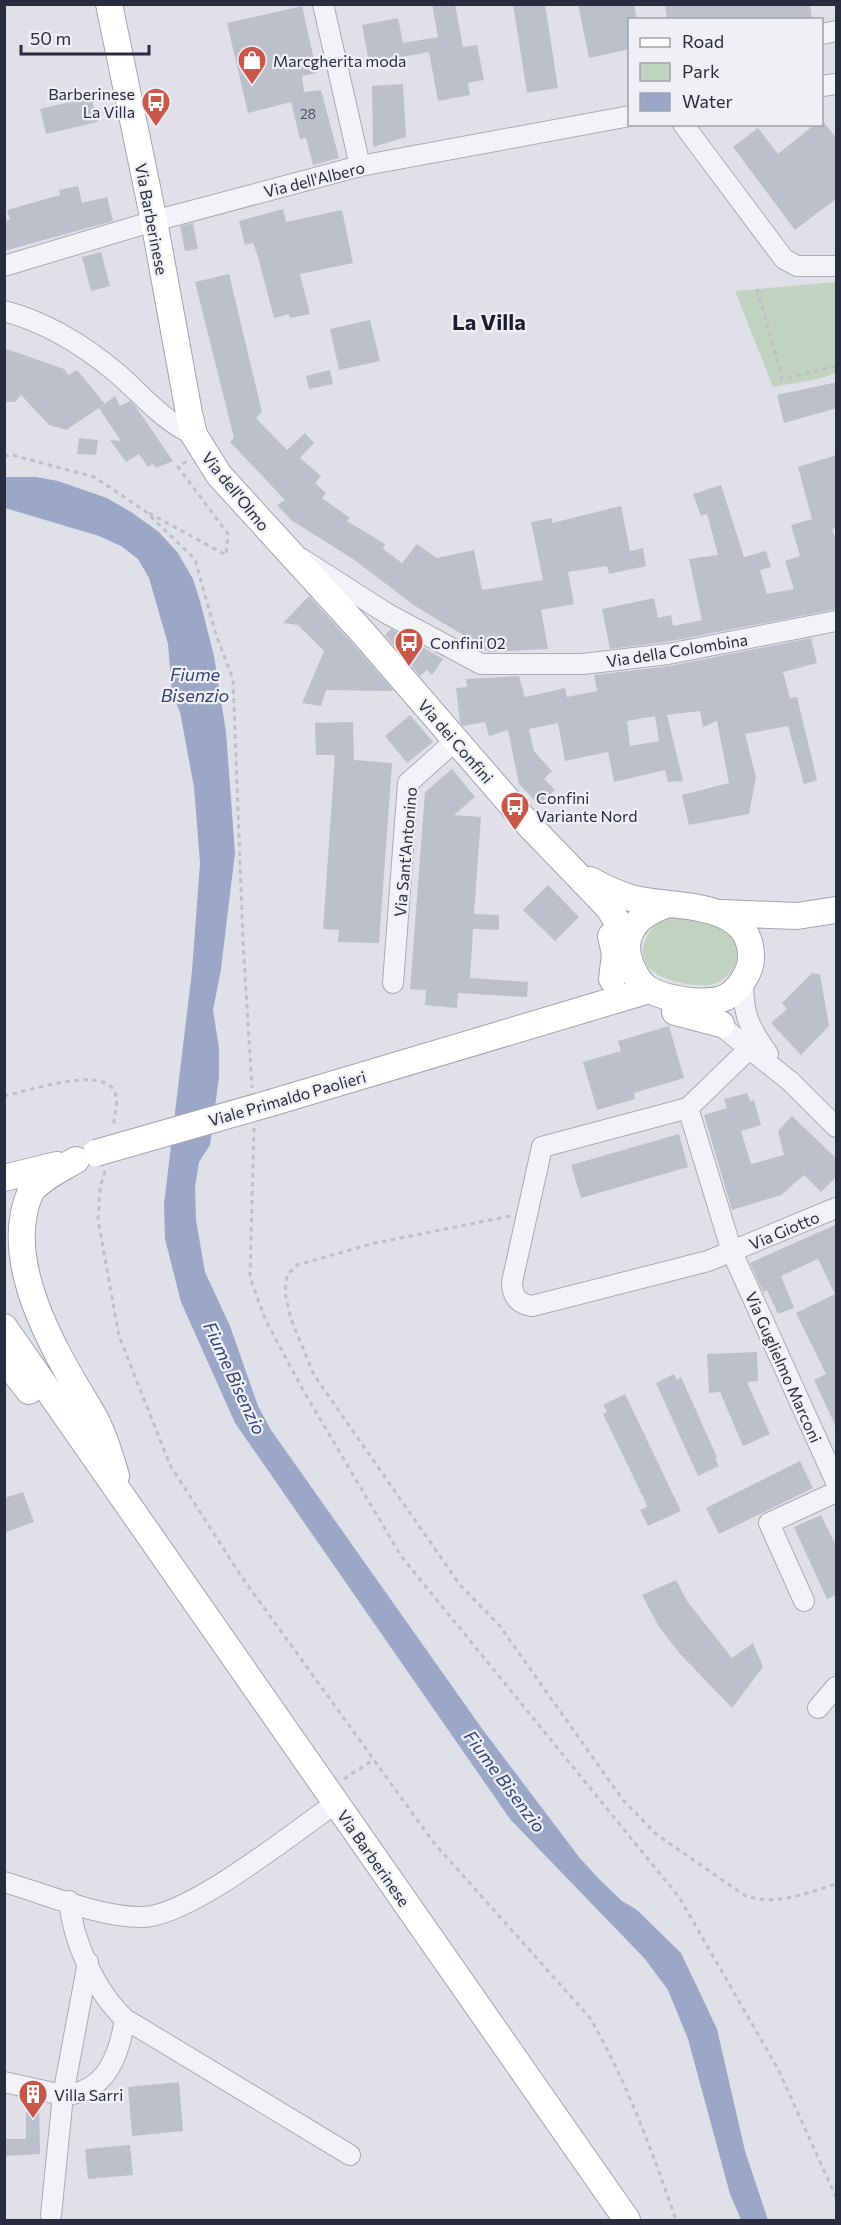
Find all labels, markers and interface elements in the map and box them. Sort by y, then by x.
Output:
scale bar [21,18,148,56]
legend [628,18,823,126]
text: 50 m [30,27,71,49]
text: Road [682,30,724,52]
shop icon: Marcgherita moda [236,44,268,86]
place label: Marcgherita moda [273,51,406,70]
text: Park [682,60,720,82]
place label: Barberinese La Villa [48,84,135,121]
bus stop icon: Barberinese La Villa [140,86,172,128]
text: Water [682,90,733,112]
house number: 28 [300,105,316,122]
street label: Via dell'Albero [262,157,366,201]
street label: Via Barberinese [132,162,172,276]
district label: La Villa [452,308,526,335]
street label: Via dell'Olmo [198,448,274,534]
bus stop icon: Confini 02 [393,626,425,668]
street label: Via della Colombina [605,629,749,671]
place label: Confini 02 [430,633,506,652]
water label: Fiume Bisenzio [161,663,229,706]
street label: Via dei Confini [414,695,498,787]
street label: Via Sant'Antonino [390,786,420,918]
place label: Confini Variante Nord [536,788,637,825]
bus stop icon: Confini Variante Nord [499,790,531,832]
street label: Viale Primaldo Paolieri [206,1066,368,1130]
street label: Via Giotto [746,1207,822,1253]
street label: Via Guglielmo Marconi [742,1288,826,1446]
water label: Fiume Bisenzio [199,1318,271,1438]
water label: Fiume Bisenzio [459,1726,551,1836]
street label: Via Barberinese [334,1806,414,1910]
building icon: Villa Sarri [17,2078,49,2120]
place label: Villa Sarri [54,2085,123,2104]

